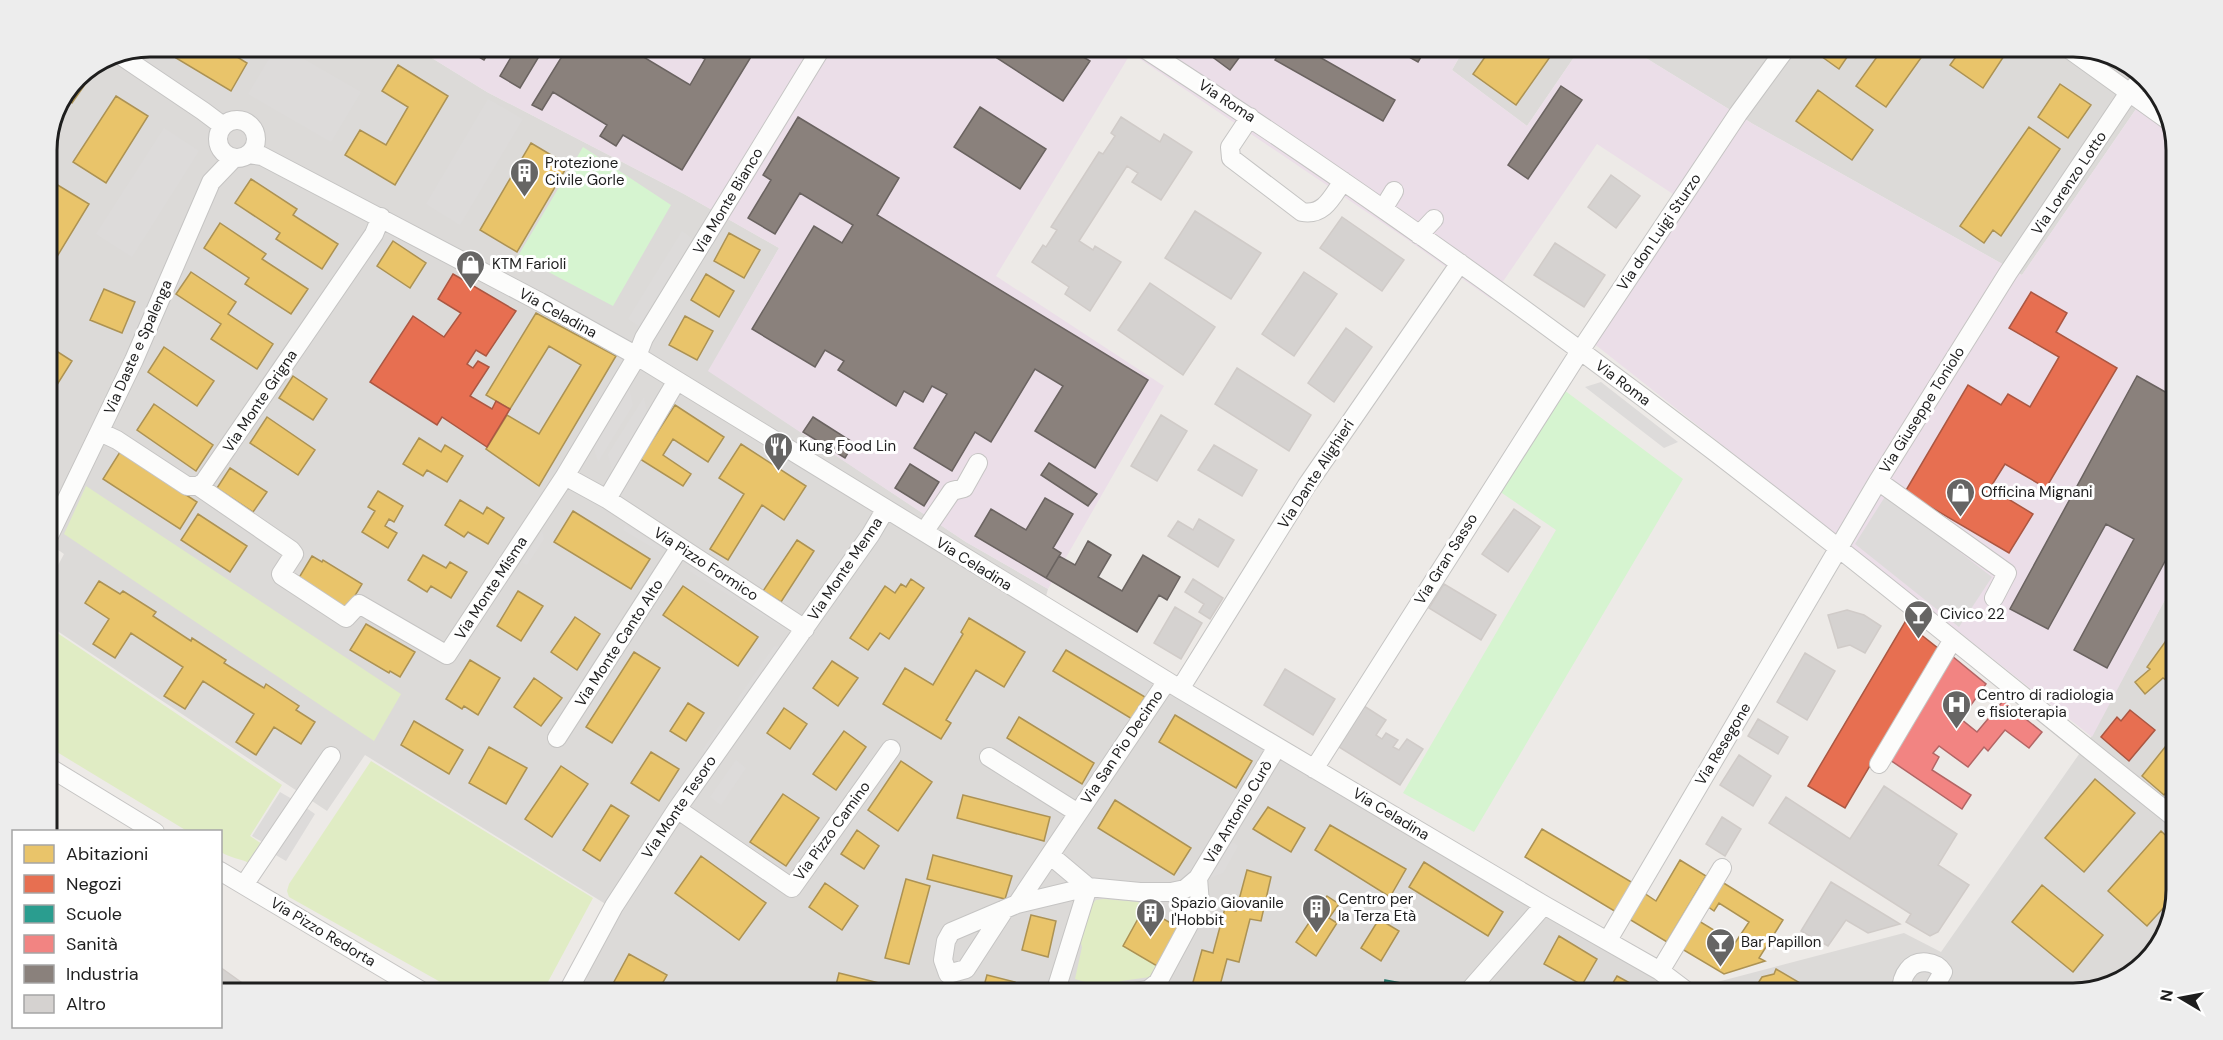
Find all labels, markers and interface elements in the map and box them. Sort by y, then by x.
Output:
street label: Via Roma [1194,75,1260,127]
street label: Via Lorenzo Lotto [2027,127,2111,239]
street label: Via Monte Bianco [688,144,768,258]
place label: Protezione Civile Gorle [545,153,624,190]
building icon: Protezione Civile Gorle [508,156,540,198]
street label: Via don Luigi Sturzo [1612,169,1706,294]
shop icon: KTM Farioli [455,248,487,290]
place label: KTM Farioli [492,254,566,274]
street label: Via Daste e Spalenga [99,277,177,417]
street label: Via Celadina [515,283,601,343]
street label: Via Giuseppe Toniolo [1875,343,1969,477]
street label: Via Monte Grigna [218,346,302,456]
street label: Via Roma [1591,356,1655,410]
street label: Via Dante Alighieri [1273,416,1359,532]
restaurant icon: Kung Food Lin [762,430,794,472]
place label: Kung Food Lin [799,436,896,456]
shop icon: Officina Mignani [1944,476,1976,518]
place label: Officina Mignani [1981,482,2093,502]
street label: Via Gran Sasso [1410,509,1482,609]
street label: Via Monte Menna [803,513,887,625]
street label: Via Pizzo Formico [650,523,762,605]
street label: Via Monte Misma [450,533,532,643]
street label: Via Celadina [932,533,1016,595]
street label: Via Monte Canto Alto [570,575,668,711]
bar icon: Civico 22 [1903,598,1935,640]
place label: Civico 22 [1940,604,2005,624]
place label: Centro di radiologia e fisioterapia [1977,685,2114,722]
street label: Via San Pio Decimo [1076,686,1168,808]
hospital icon: Centro di radiologia e fisioterapia [1940,688,1972,730]
street label: Via Resegone [1691,699,1755,789]
street label: Via Monte Tesoro [637,751,721,862]
street label: Via Antonio Curò [1199,756,1277,868]
street label: Via Pizzo Camino [789,777,875,885]
street label: Via Celadina [1349,783,1433,845]
legend [12,830,222,1028]
text: Abitazioni [66,842,148,866]
text: Negozi [66,872,122,896]
place label: Centro per la Terza Età [1338,889,1416,926]
building icon: Centro per la Terza Età [1301,892,1333,934]
street label: Via Pizzo Redorta [267,893,379,971]
place label: Spazio Giovanile l'Hobbit [1171,893,1284,930]
building icon: Spazio Giovanile l'Hobbit [1134,896,1166,938]
text: Scuole [66,902,122,926]
bar icon: Bar Papillon [1704,926,1736,968]
text: Sanità [66,932,118,956]
place label: Bar Papillon [1741,932,1821,952]
text: Industria [66,962,139,986]
north arrow [2151,968,2211,1028]
text: N [2155,988,2178,1003]
text: Altro [66,992,106,1016]

